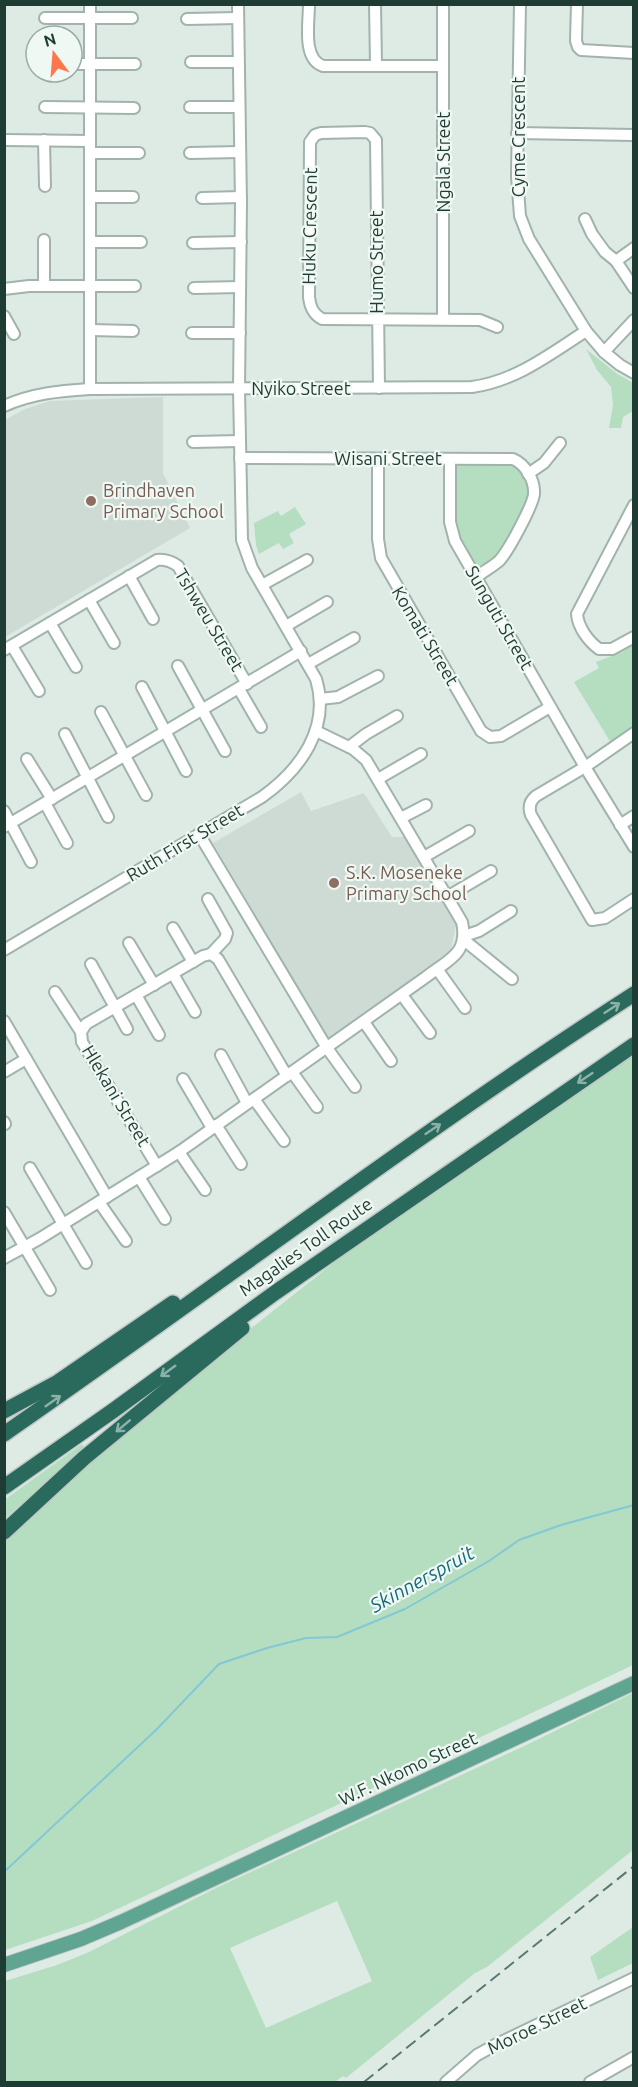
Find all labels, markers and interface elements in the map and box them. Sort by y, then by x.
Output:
north arrow [24,24,84,84]
text: N [42,29,58,50]
street label: Cyme Crescent [508,77,528,197]
street label: Ngala Street [433,112,453,212]
street label: Huku Crescent [298,167,320,285]
street label: Humo Street [366,210,386,314]
street label: Nyiko Street [251,378,351,398]
street label: Wisani Street [334,448,442,468]
place label: Brindhaven Primary School [103,480,224,521]
marker: Brindhaven Primary School [84,494,98,508]
street label: Sunguti Street [462,562,538,673]
street label: Tshweu Street [171,565,248,674]
street label: Komati Street [388,582,463,689]
street label: Ruth First Street [122,799,247,885]
place label: S.K. Moseneke Primary School [346,862,467,903]
marker: S.K. Moseneke Primary School [327,876,341,890]
one-way arrow [603,1001,620,1013]
street label: Hlekani Street [79,1041,155,1150]
one-way arrow [577,1072,594,1084]
one-way arrow [425,1123,441,1135]
street label: Magalies Toll Route [235,1193,376,1300]
one-way arrow [160,1365,176,1377]
one-way arrow [44,1395,60,1407]
one-way arrow [115,1420,131,1433]
water label: Skinnerspruit [365,1540,478,1617]
street label: W.F. Nkomo Street [335,1727,480,1809]
street label: Moroe Street [484,1992,589,2058]

